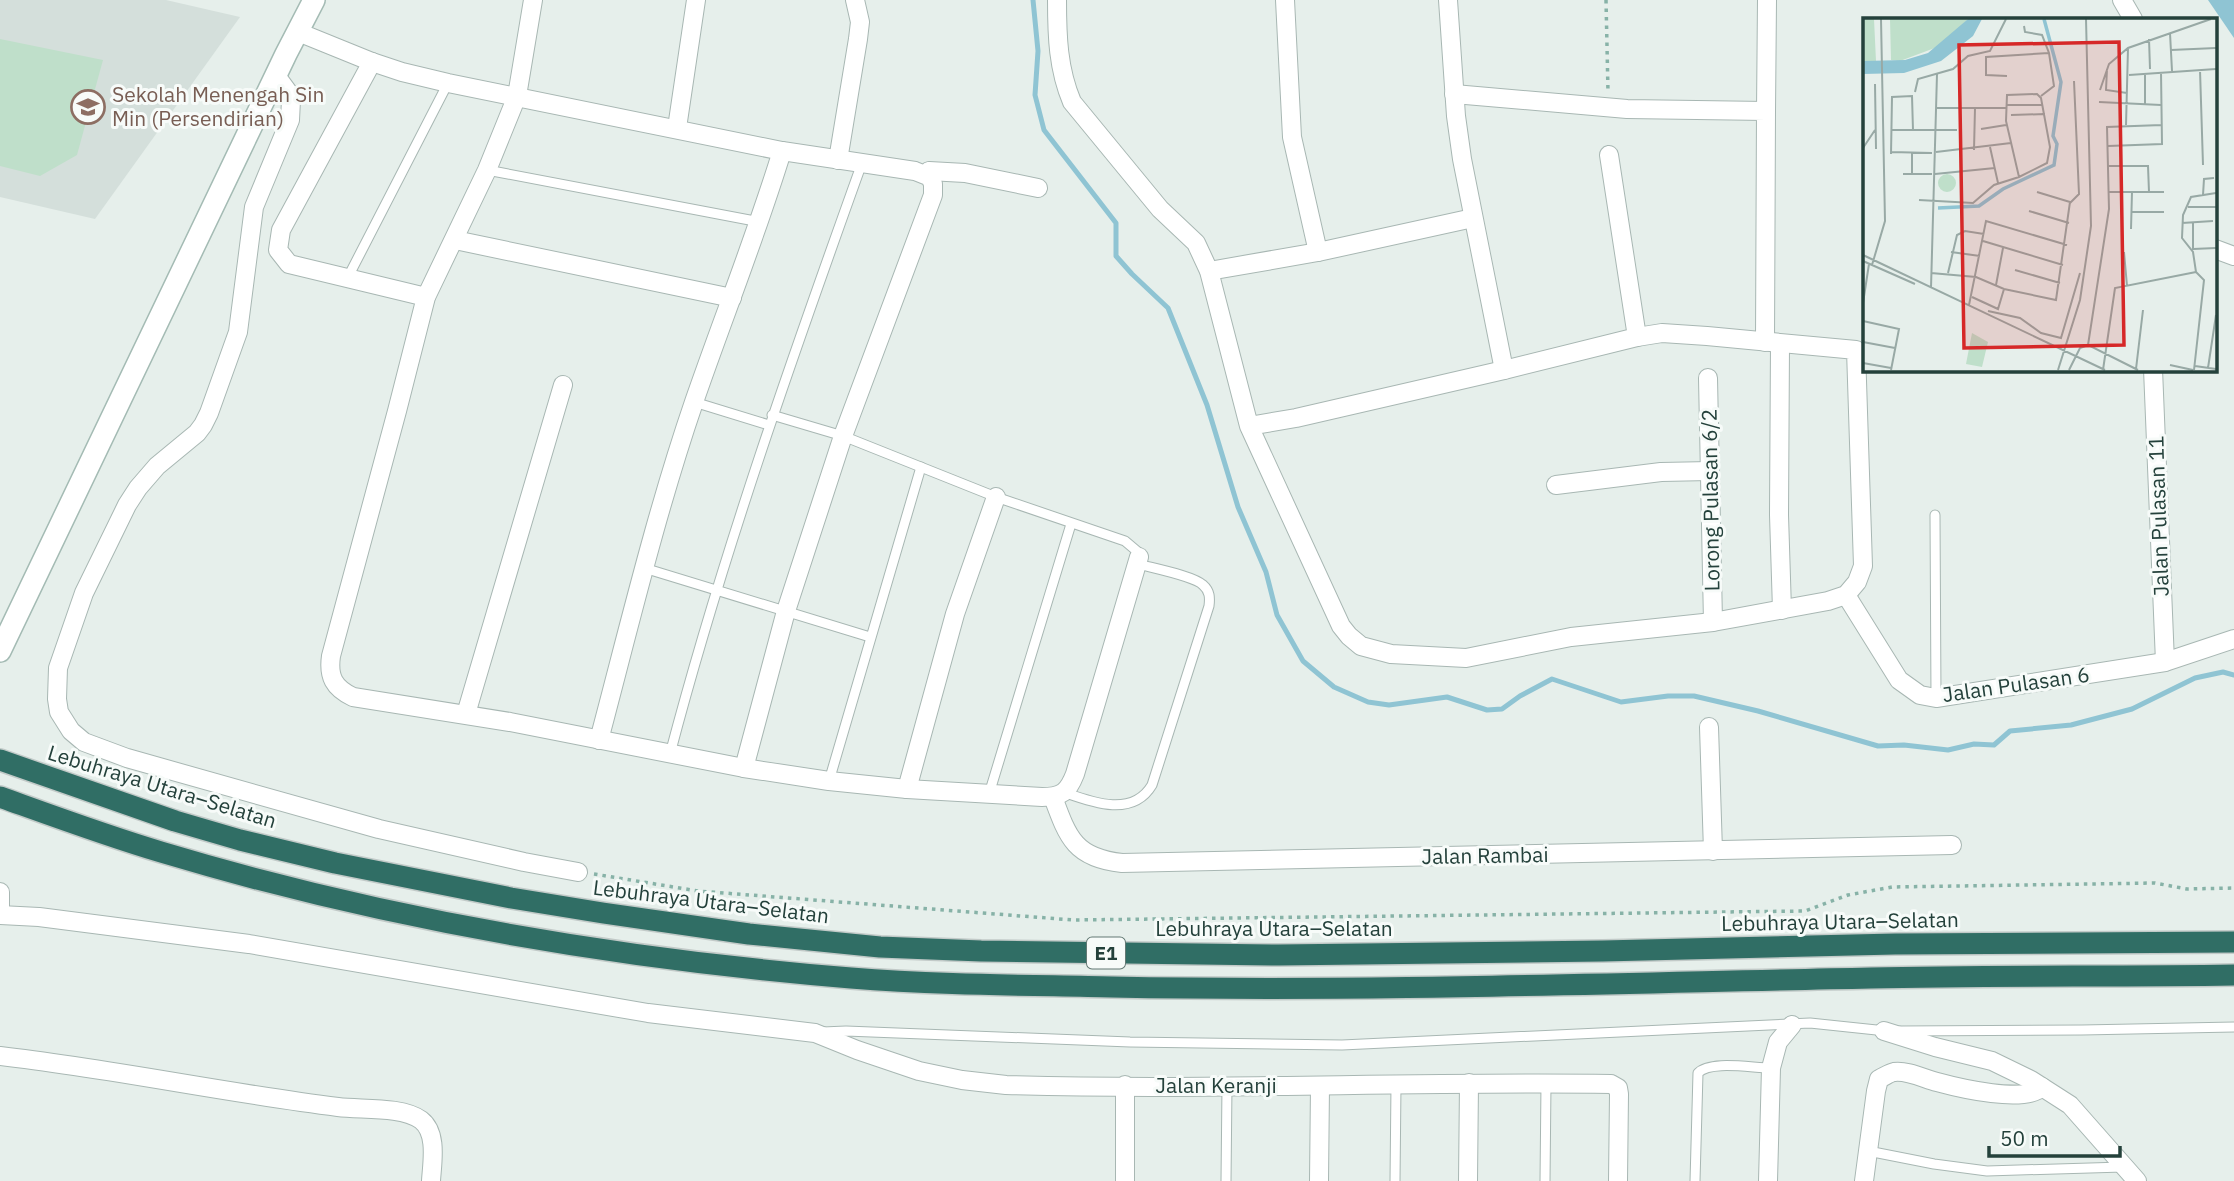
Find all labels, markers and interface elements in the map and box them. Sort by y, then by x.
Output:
inset map [1863,18,2216,371]
place label: Sekolah Menengah Sin Min (Persendirian) [112,80,324,132]
school or university icon: Sekolah Menengah Sin Min (Persendirian) [69,88,107,126]
street label: Lorong Pulasan 6/2 [1694,409,1726,592]
street label: Jalan Pulasan 11 [2141,435,2175,597]
street label: Jalan Pulasan 6 [1941,660,2091,708]
street label: Lebuhraya Utara–Selatan [45,738,280,834]
street label: Jalan Rambai [1421,840,1549,870]
street label: Lebuhraya Utara–Selatan [591,873,831,929]
street label: Lebuhraya Utara–Selatan [1721,905,1959,937]
street label: Lebuhraya Utara–Selatan [1155,914,1393,942]
road number: E1 [1087,937,1125,968]
street label: Jalan Keranji [1155,1071,1277,1099]
scale bar [1989,1114,2120,1158]
text: 50 m [2000,1124,2049,1152]

